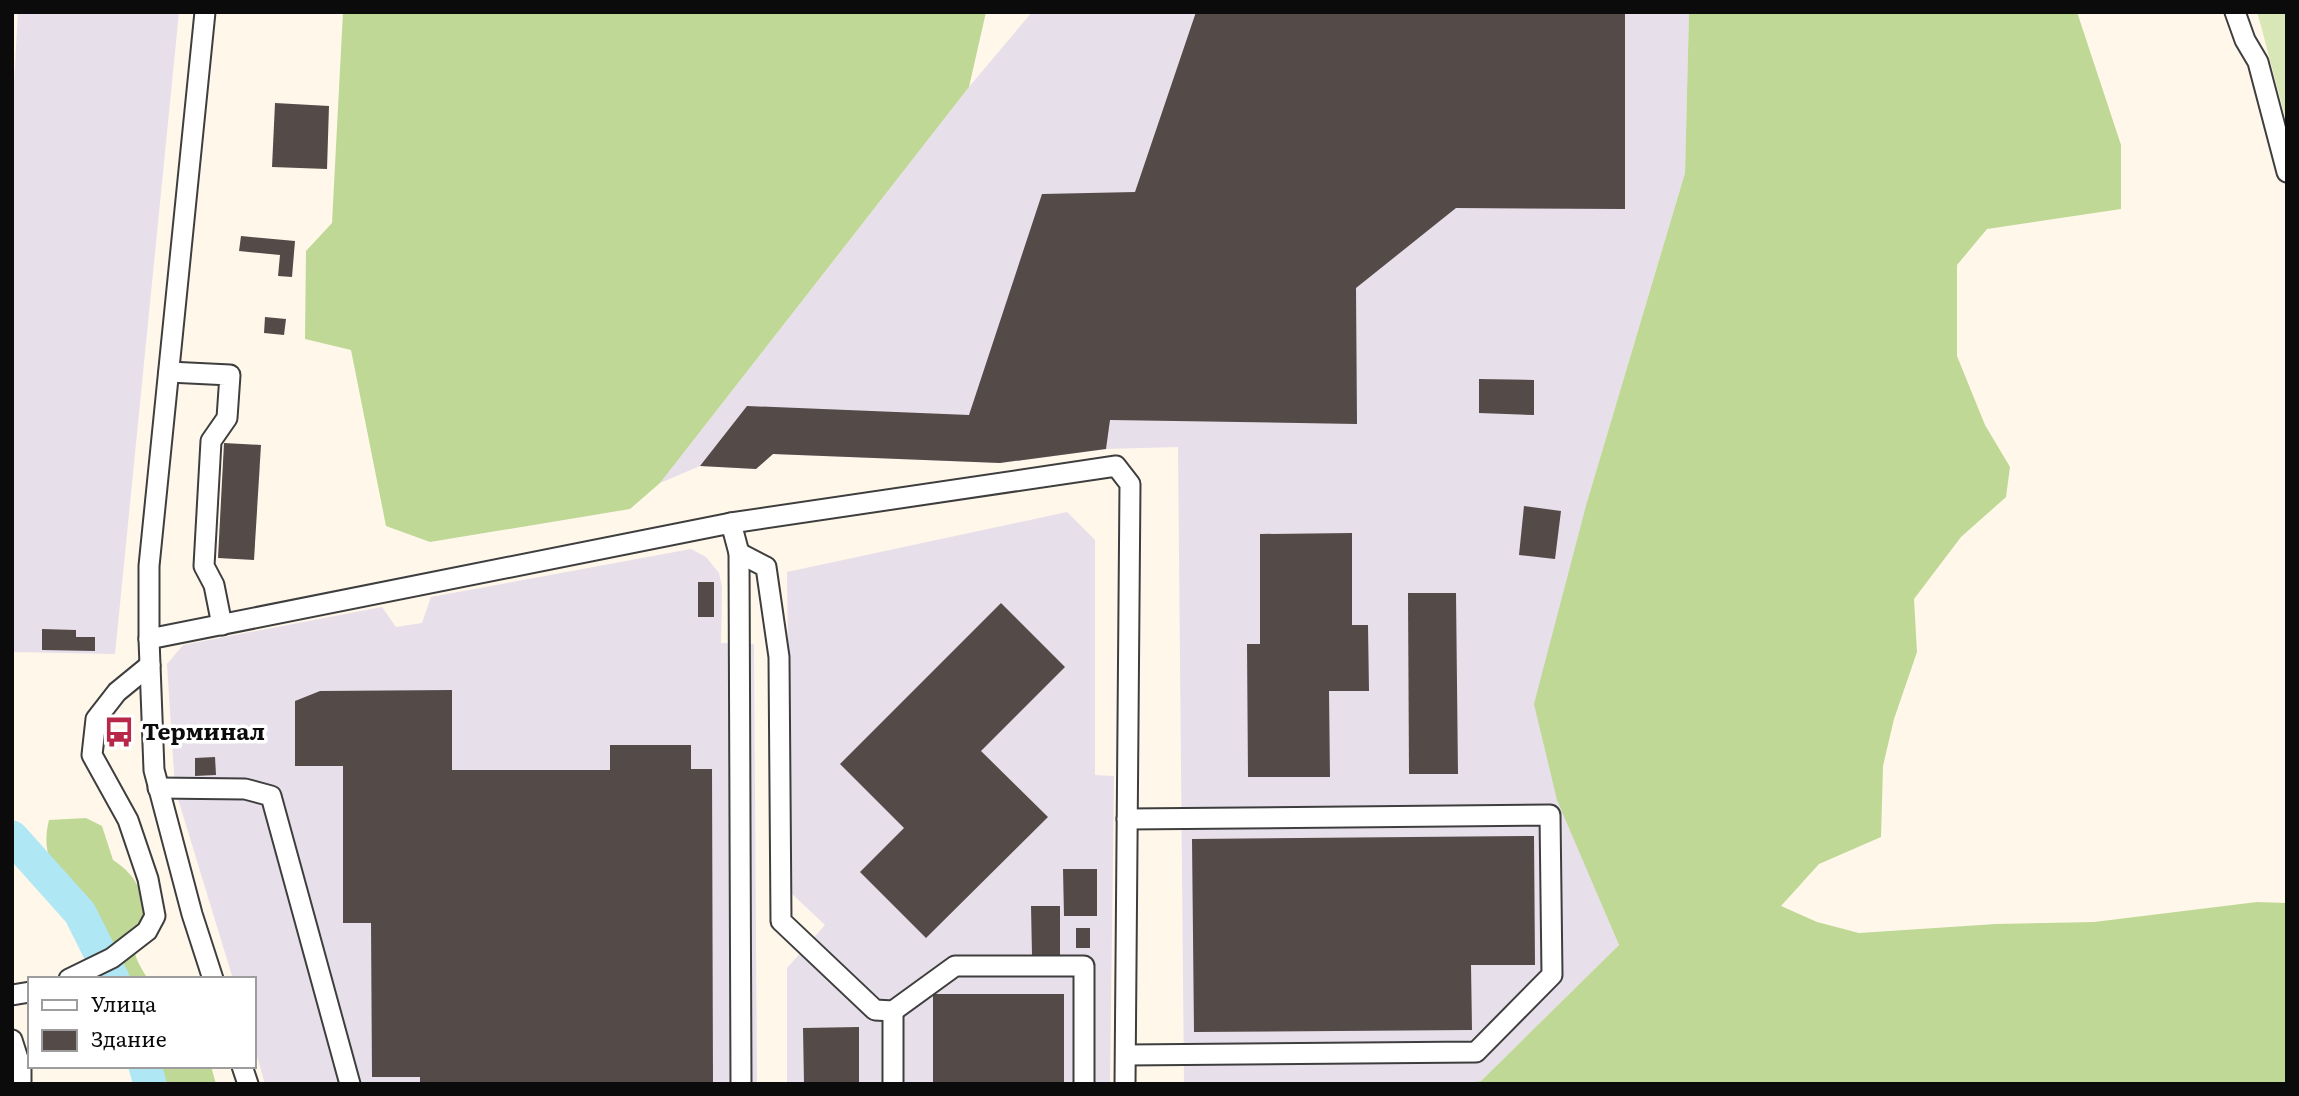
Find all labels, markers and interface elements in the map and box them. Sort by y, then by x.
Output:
place label: Терминал [142,713,265,747]
bus stop icon: Терминал [102,715,136,749]
legend [28,977,256,1068]
text: Улица [91,987,157,1018]
text: Здание [91,1022,167,1053]

